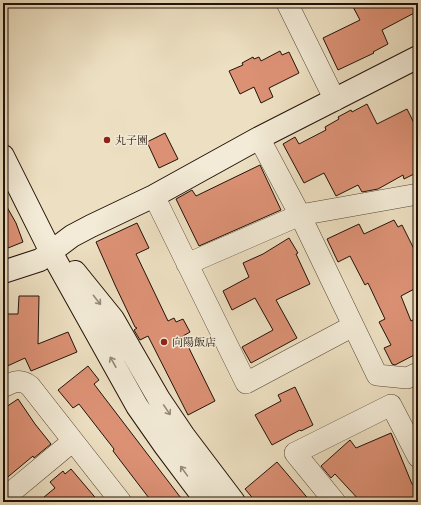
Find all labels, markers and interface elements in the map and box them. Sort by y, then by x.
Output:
place label: 丸子園 [115,134,148,147]
marker: 丸子園 [102,135,112,145]
one-way arrow [93,294,102,305]
place label: 向陽飯店 [172,336,216,349]
marker: 向陽飯店 [159,337,169,347]
one-way arrow [109,356,116,368]
one-way arrow [163,404,171,415]
one-way arrow [179,466,188,477]

